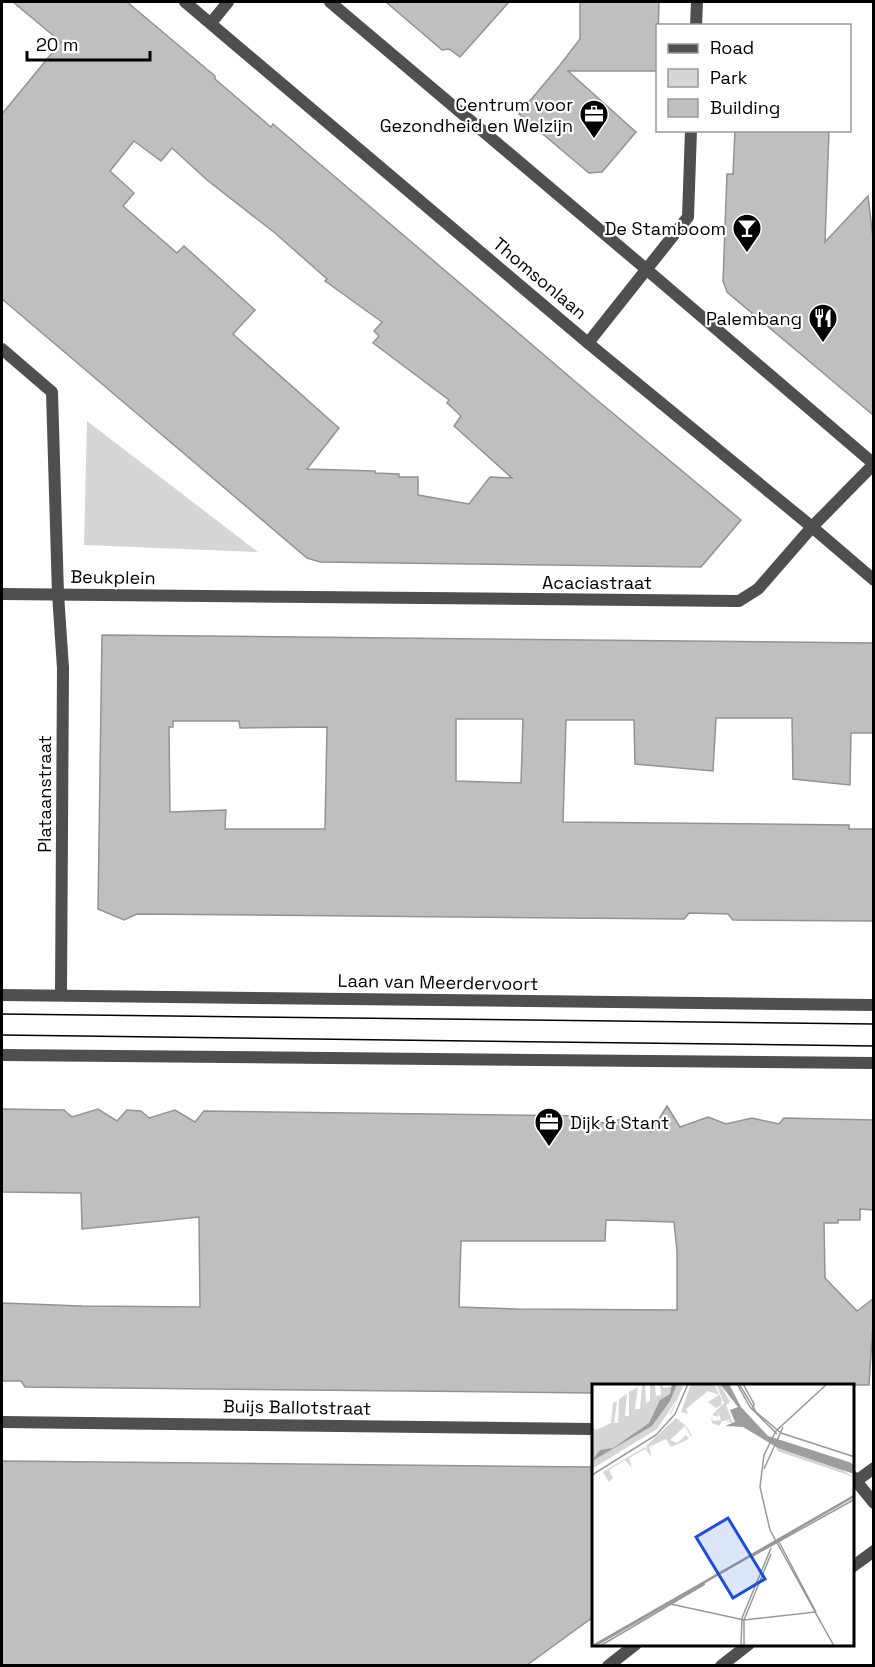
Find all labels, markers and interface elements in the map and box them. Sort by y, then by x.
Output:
scale bar [27,24,150,62]
legend [656,24,851,132]
text: 20 m [36,33,79,56]
text: Road [710,36,754,59]
text: Park [710,66,748,89]
place label: Centrum voor Gezondheid en Welzijn [380,93,573,137]
text: Building [710,96,780,119]
office icon: Centrum voor Gezondheid en Welzijn [578,98,610,140]
bar icon: De Stamboom [731,212,763,254]
place label: De Stamboom [604,217,726,240]
street label: Thomsonlaan [488,232,592,324]
restaurant icon: Palembang [807,302,839,344]
place label: Palembang [706,307,802,330]
street label: Beukplein [70,565,156,589]
street label: Acaciastraat [542,571,652,594]
street label: Plataanstraat [33,735,56,853]
street label: Laan van Meerdervoort [337,969,539,995]
office icon: Dijk & Stant [533,1106,565,1148]
place label: Dijk & Stant [570,1111,669,1134]
inset map [592,1384,854,1646]
street label: Buijs Ballotstraat [223,1394,371,1420]

